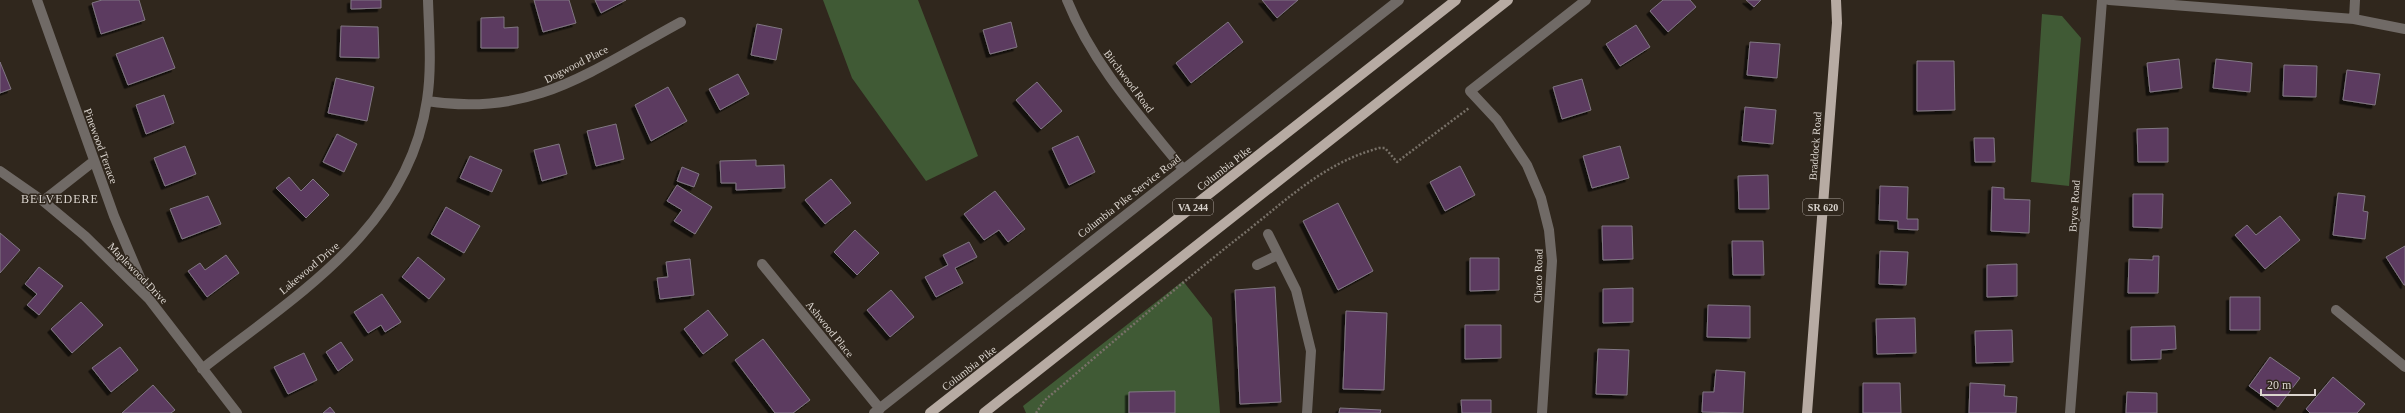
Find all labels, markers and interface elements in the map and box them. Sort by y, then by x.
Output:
street label: Dogwood Place [542,43,610,85]
street label: Birchwood Road [1102,47,1157,115]
street label: Pinewood Terrace [82,107,120,185]
street label: Braddock Road [1807,111,1823,181]
street label: Columbia Pike [1194,143,1254,193]
street label: Columbia Pike Service Road [1075,152,1183,240]
street label: Bryce Road [2066,179,2082,232]
district label: BELVEDERE [21,192,99,206]
road number: VA 244 [1173,199,1213,215]
road number: SR 620 [1803,199,1843,215]
street label: Lakewood Drive [277,239,341,296]
street label: Maplewood Drive [106,240,170,306]
street label: Chaco Road [1532,248,1544,303]
street label: Ashwood Place [804,299,856,360]
street label: Columbia Pike [939,343,999,393]
scale bar [2261,371,2315,397]
text: 20 m [2267,378,2292,392]

